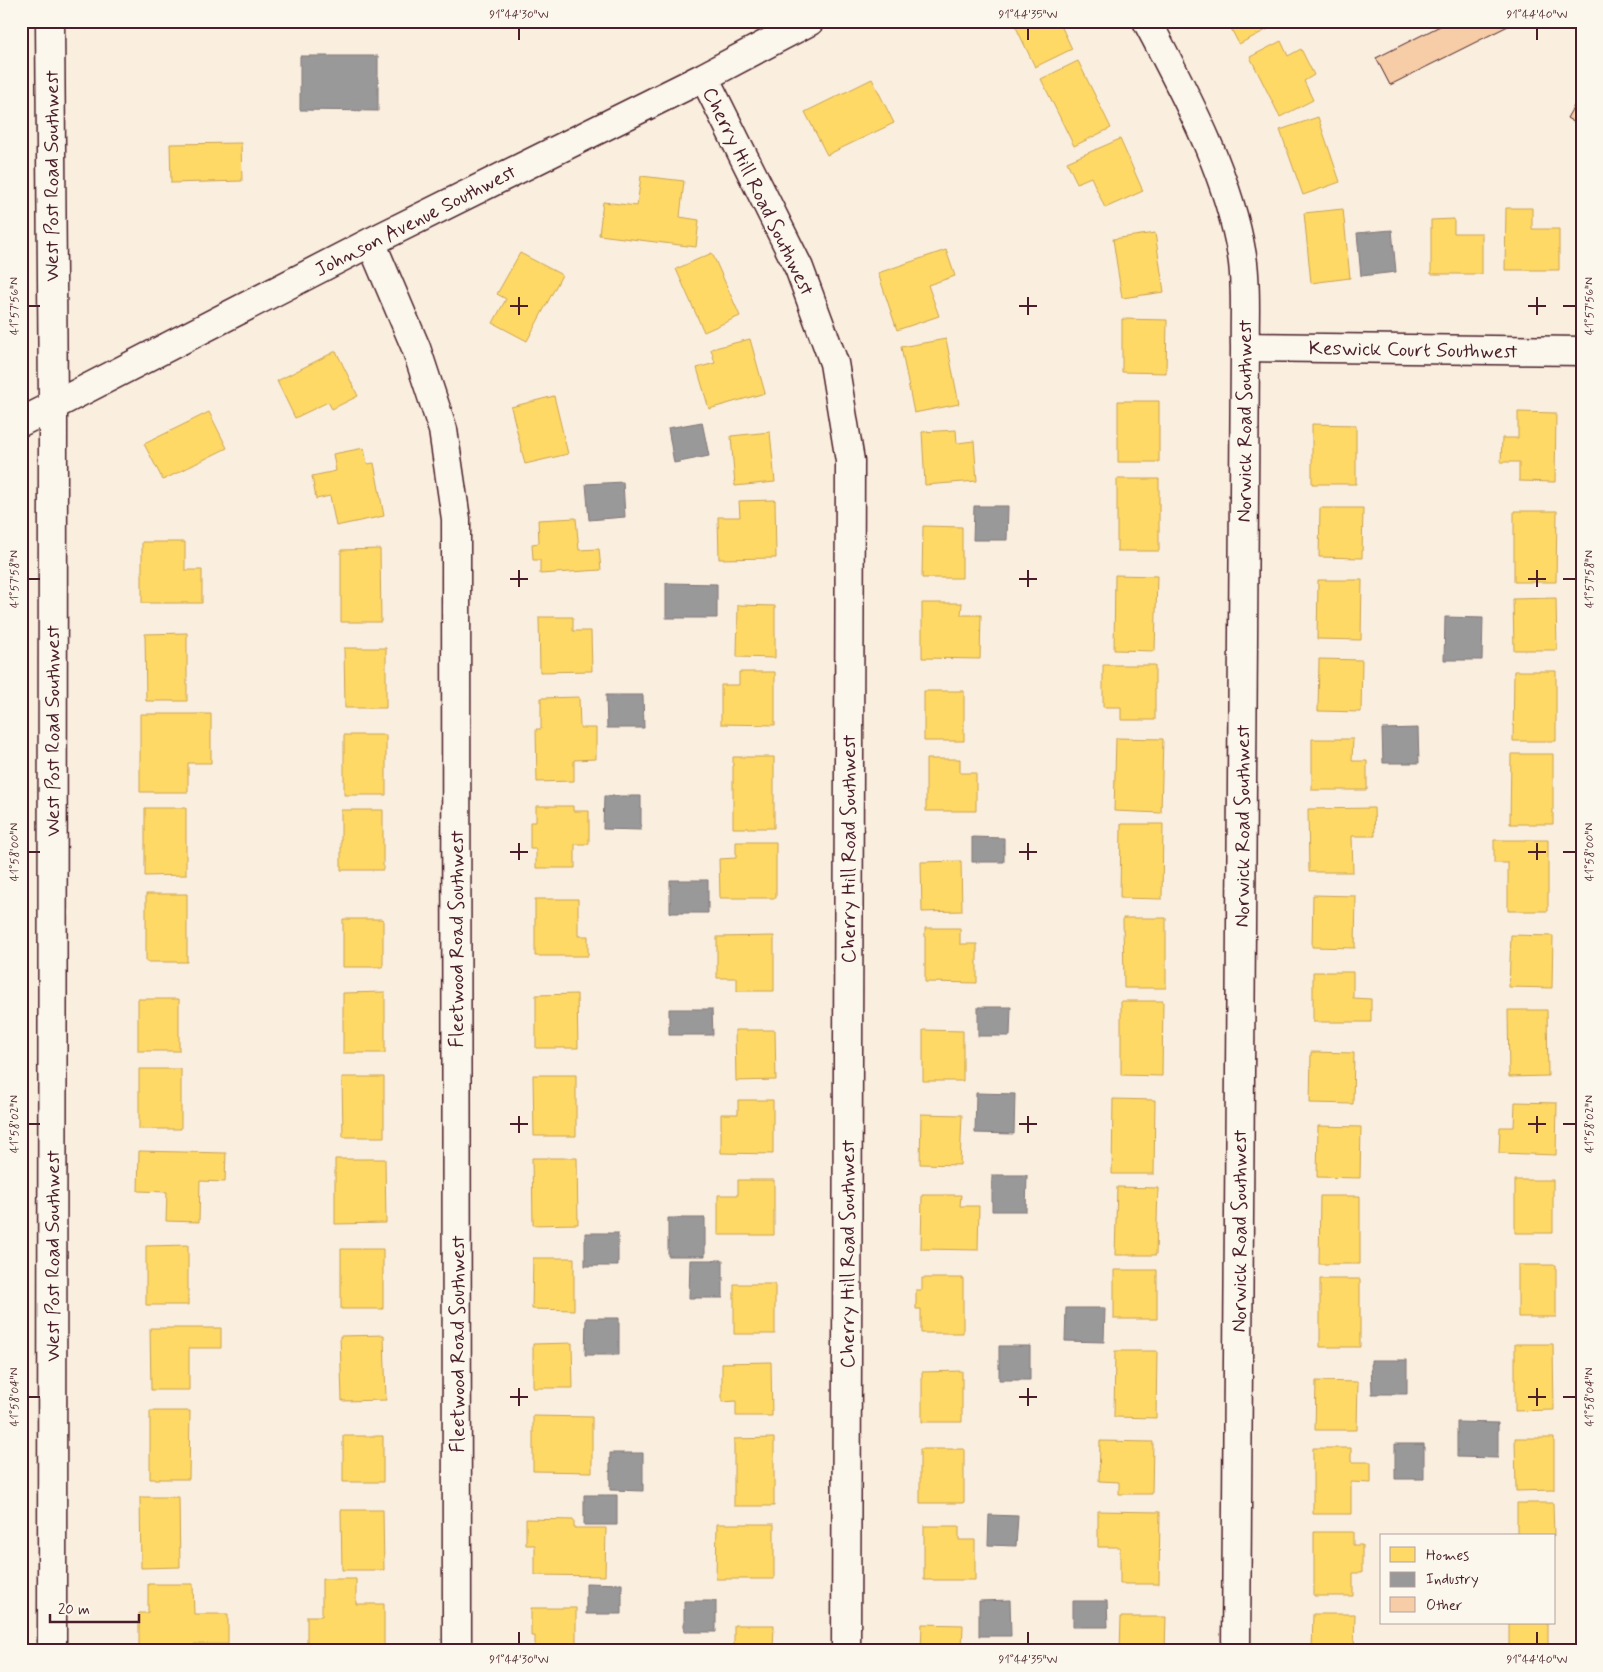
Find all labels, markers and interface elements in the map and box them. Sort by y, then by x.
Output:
text: 91°44'30"W [489,7,549,23]
text: 91°44'35"W [999,7,1058,23]
text: 91°44'40"W [1506,7,1568,23]
street label: West Post Road Southwest [39,70,66,282]
street label: Cherry Hill Road Southwest [695,83,820,301]
street label: Johnson Avenue Southwest [310,159,521,284]
text: 41°57'56"N [7,277,23,335]
text: 41°57'56"N [1582,277,1598,335]
street label: Norwick Road Southwest [1232,319,1259,522]
street label: Keswick Court Southwest [1308,335,1518,366]
text: 41°57'58"N [7,550,23,608]
text: 41°57'58"N [1582,550,1598,608]
street label: West Post Road Southwest [40,625,67,837]
street label: Norwick Road Southwest [1230,724,1257,927]
street label: Cherry Hill Road Southwest [836,734,863,963]
text: 41°58'00"N [7,823,23,881]
text: 41°58'00"N [1582,823,1598,881]
street label: Fleetwood Road Southwest [444,830,471,1048]
text: 41°58'02"N [7,1095,23,1153]
text: 41°58'02"N [1582,1095,1598,1153]
street label: Norwick Road Southwest [1227,1129,1254,1332]
street label: Cherry Hill Road Southwest [835,1139,862,1368]
street label: West Post Road Southwest [40,1150,67,1362]
street label: Fleetwood Road Southwest [445,1235,472,1453]
text: 41°58'04"N [7,1368,23,1426]
text: 41°58'04"N [1582,1368,1598,1426]
legend [1380,1534,1556,1624]
text: Homes [1426,1546,1469,1566]
text: Industry [1426,1570,1479,1590]
scale bar [50,1592,139,1624]
text: Other [1426,1596,1462,1616]
text: 20 m [58,1600,90,1620]
text: 91°44'30"W [489,1652,549,1668]
text: 91°44'35"W [999,1652,1058,1668]
text: 91°44'40"W [1506,1652,1568,1668]

